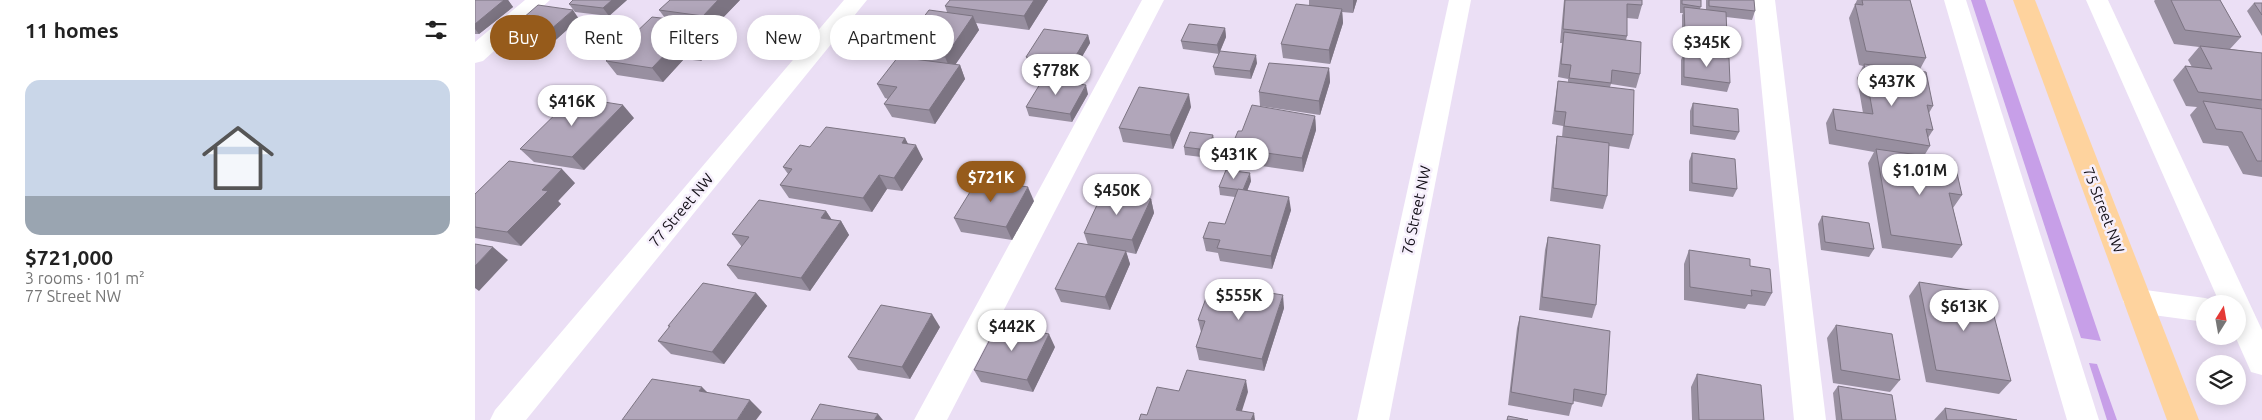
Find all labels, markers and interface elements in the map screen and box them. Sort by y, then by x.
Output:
chip: Buy [490,15,556,60]
chip: Rent [566,15,641,60]
chip: Filters [651,15,737,60]
chip: New [747,15,820,60]
chip: Apartment [830,15,954,60]
icon: filters [422,16,450,44]
text: 11 homes [25,18,119,42]
pin: $345K [1672,26,1742,68]
text: $345K [1684,33,1730,51]
pin: $778K [1021,54,1091,96]
text: $778K [1033,61,1079,79]
pin: $437K [1857,64,1927,107]
text: $437K [1869,72,1915,90]
pin: $416K [537,84,607,127]
text: $416K [549,92,595,110]
icon: home [193,113,283,203]
pin: $431K [1199,138,1269,180]
text: $431K [1211,145,1257,163]
pin: $1.01M [1879,154,1961,196]
pin: $721K [956,160,1026,203]
text: $1.01M [1893,161,1947,179]
street label: 76 Street NW [1398,164,1434,256]
street label: 75 Street NW [2080,165,2128,255]
text: $721K [968,168,1014,186]
street label: 77 Street NW [645,170,717,250]
pin: $450K [1082,174,1152,216]
text: $450K [1094,181,1140,199]
text: $721,000 [25,245,113,269]
text: 3 rooms · 101 m² [25,269,145,287]
pin: $555K [1204,278,1274,321]
text: $555K [1216,286,1262,304]
text: 77 Street NW [25,287,121,305]
pin: $613K [1929,290,1999,332]
north arrow [2196,295,2246,345]
map controls [2196,295,2246,405]
text: $613K [1941,297,1987,315]
pin: $442K [977,310,1047,352]
text: $442K [989,317,1035,335]
button: layers [2196,355,2246,405]

